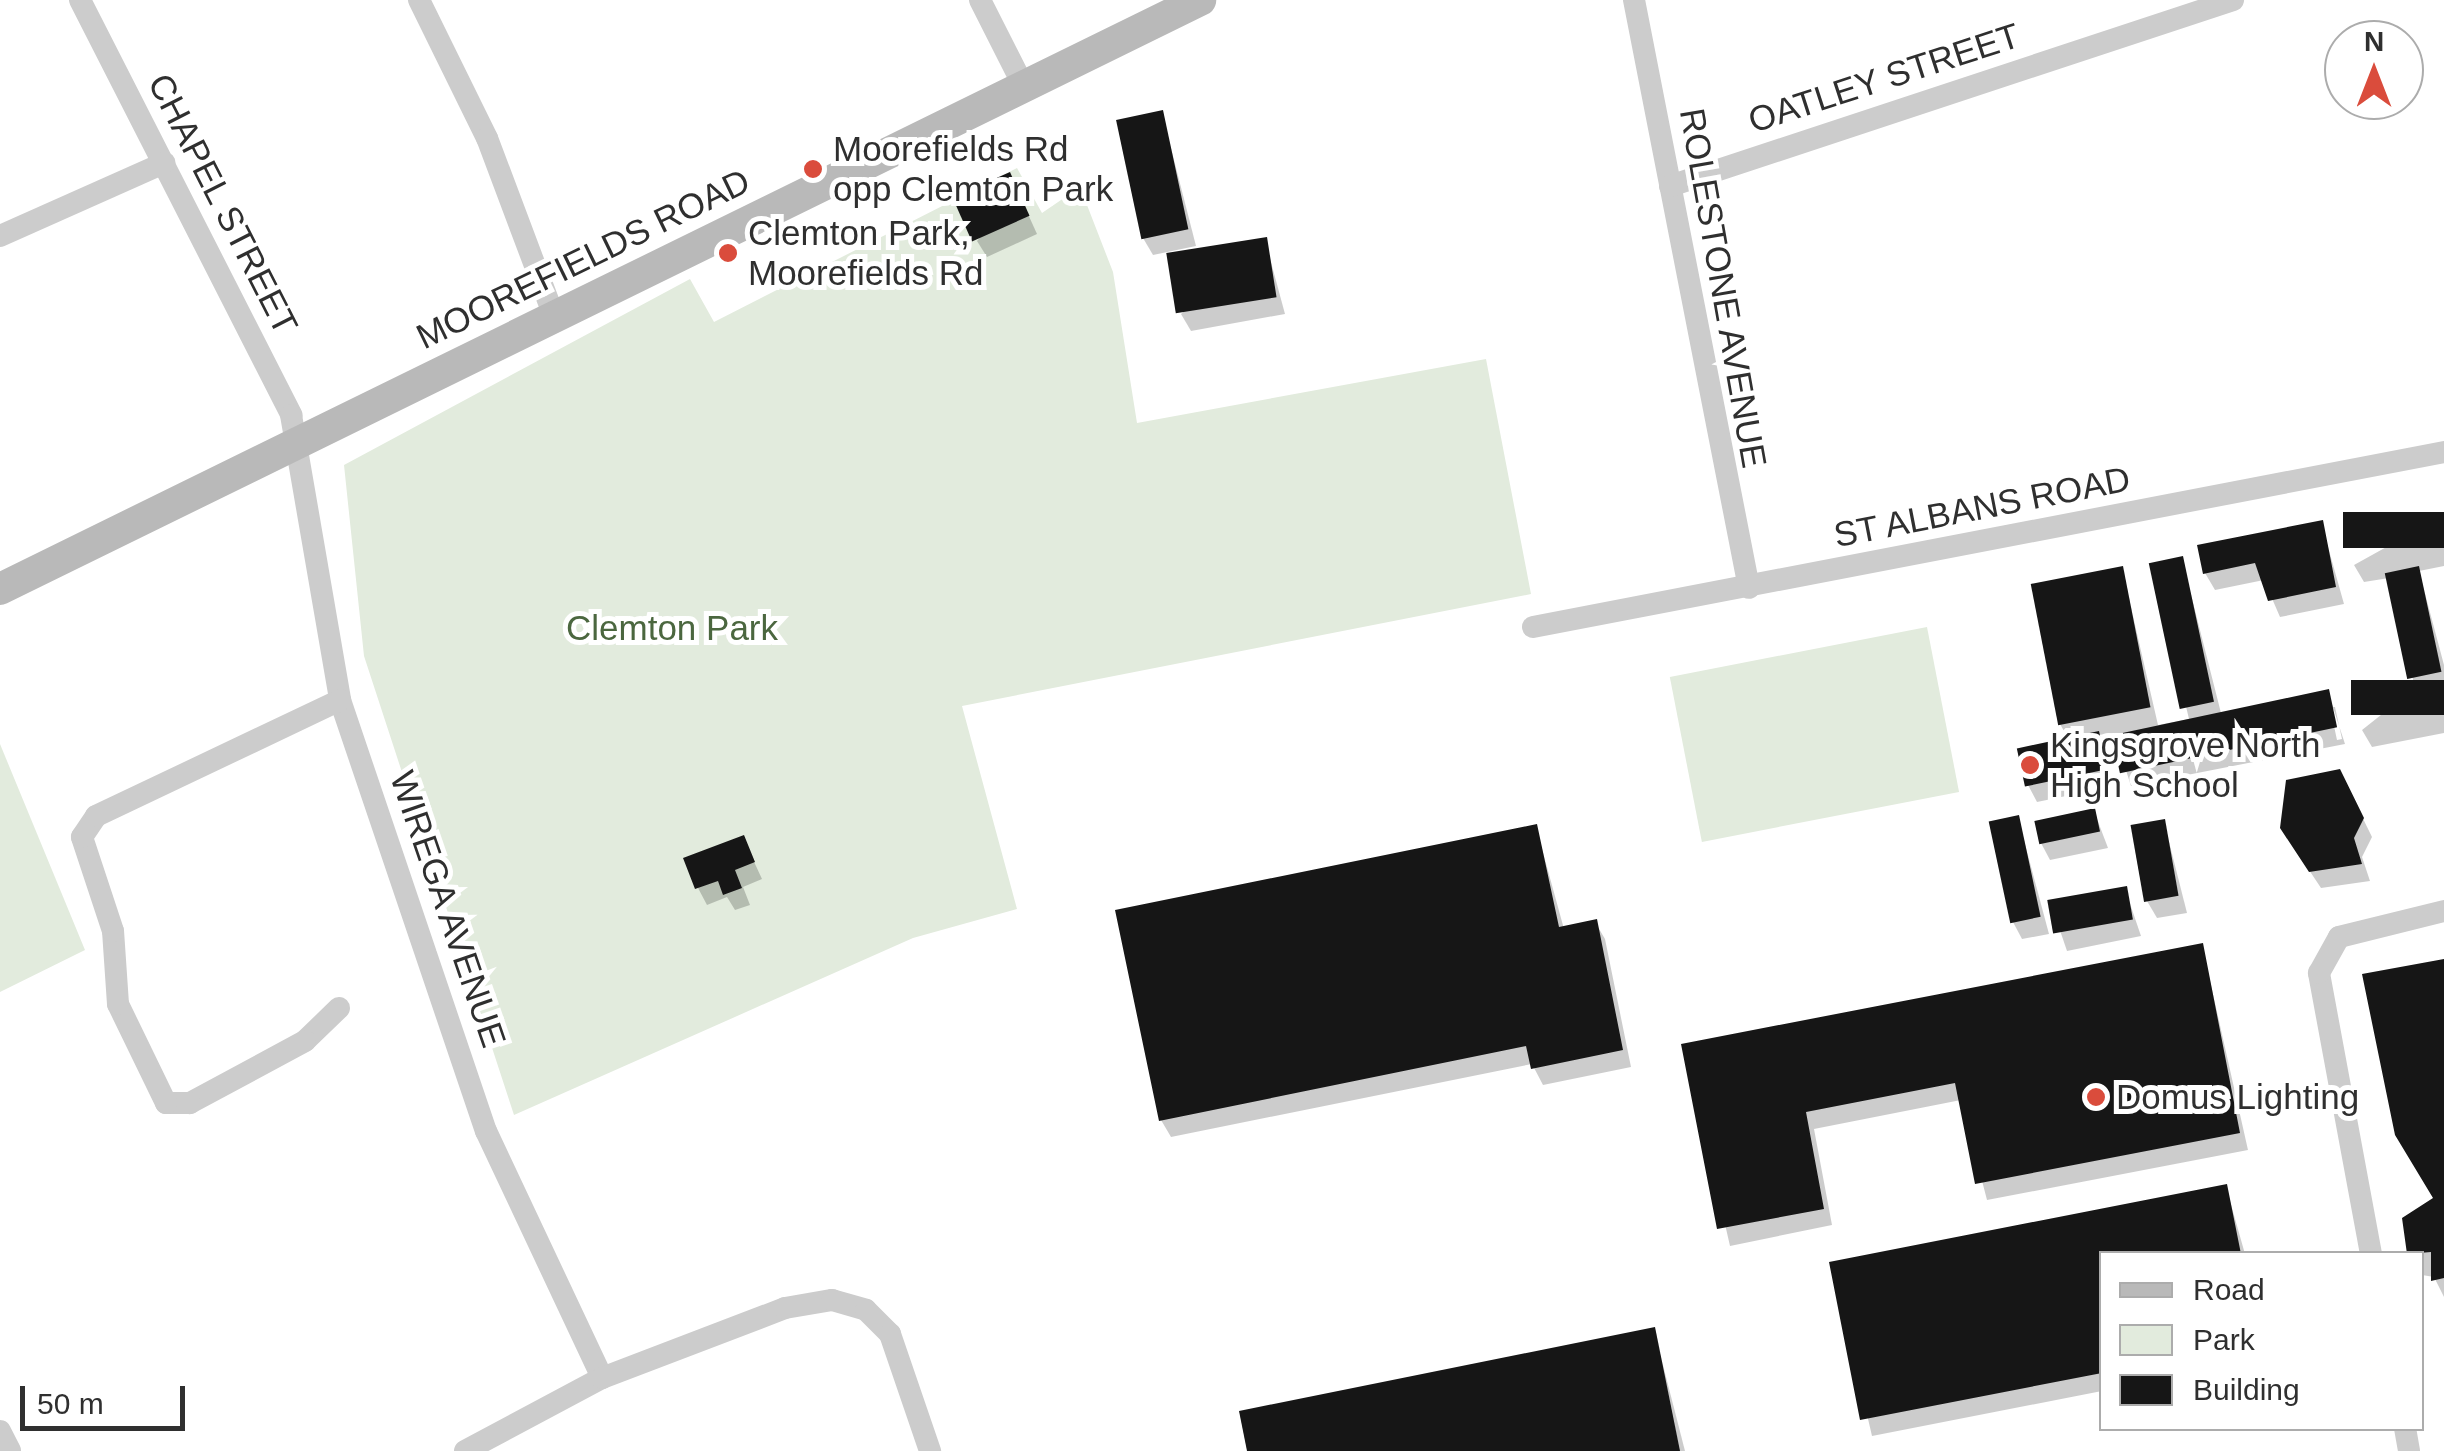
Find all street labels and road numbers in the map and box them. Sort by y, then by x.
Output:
street label: OATLEY STREET [1743,14,2025,142]
street label: CHAPEL STREET [139,66,307,342]
street label: ROLESTONE AVENUE [1671,104,1775,472]
street label: MOOREFIELDS ROAD [409,160,757,358]
street label: ST ALBANS ROAD [1829,457,2135,557]
street label: WIREGA AVENUE [380,764,516,1054]

